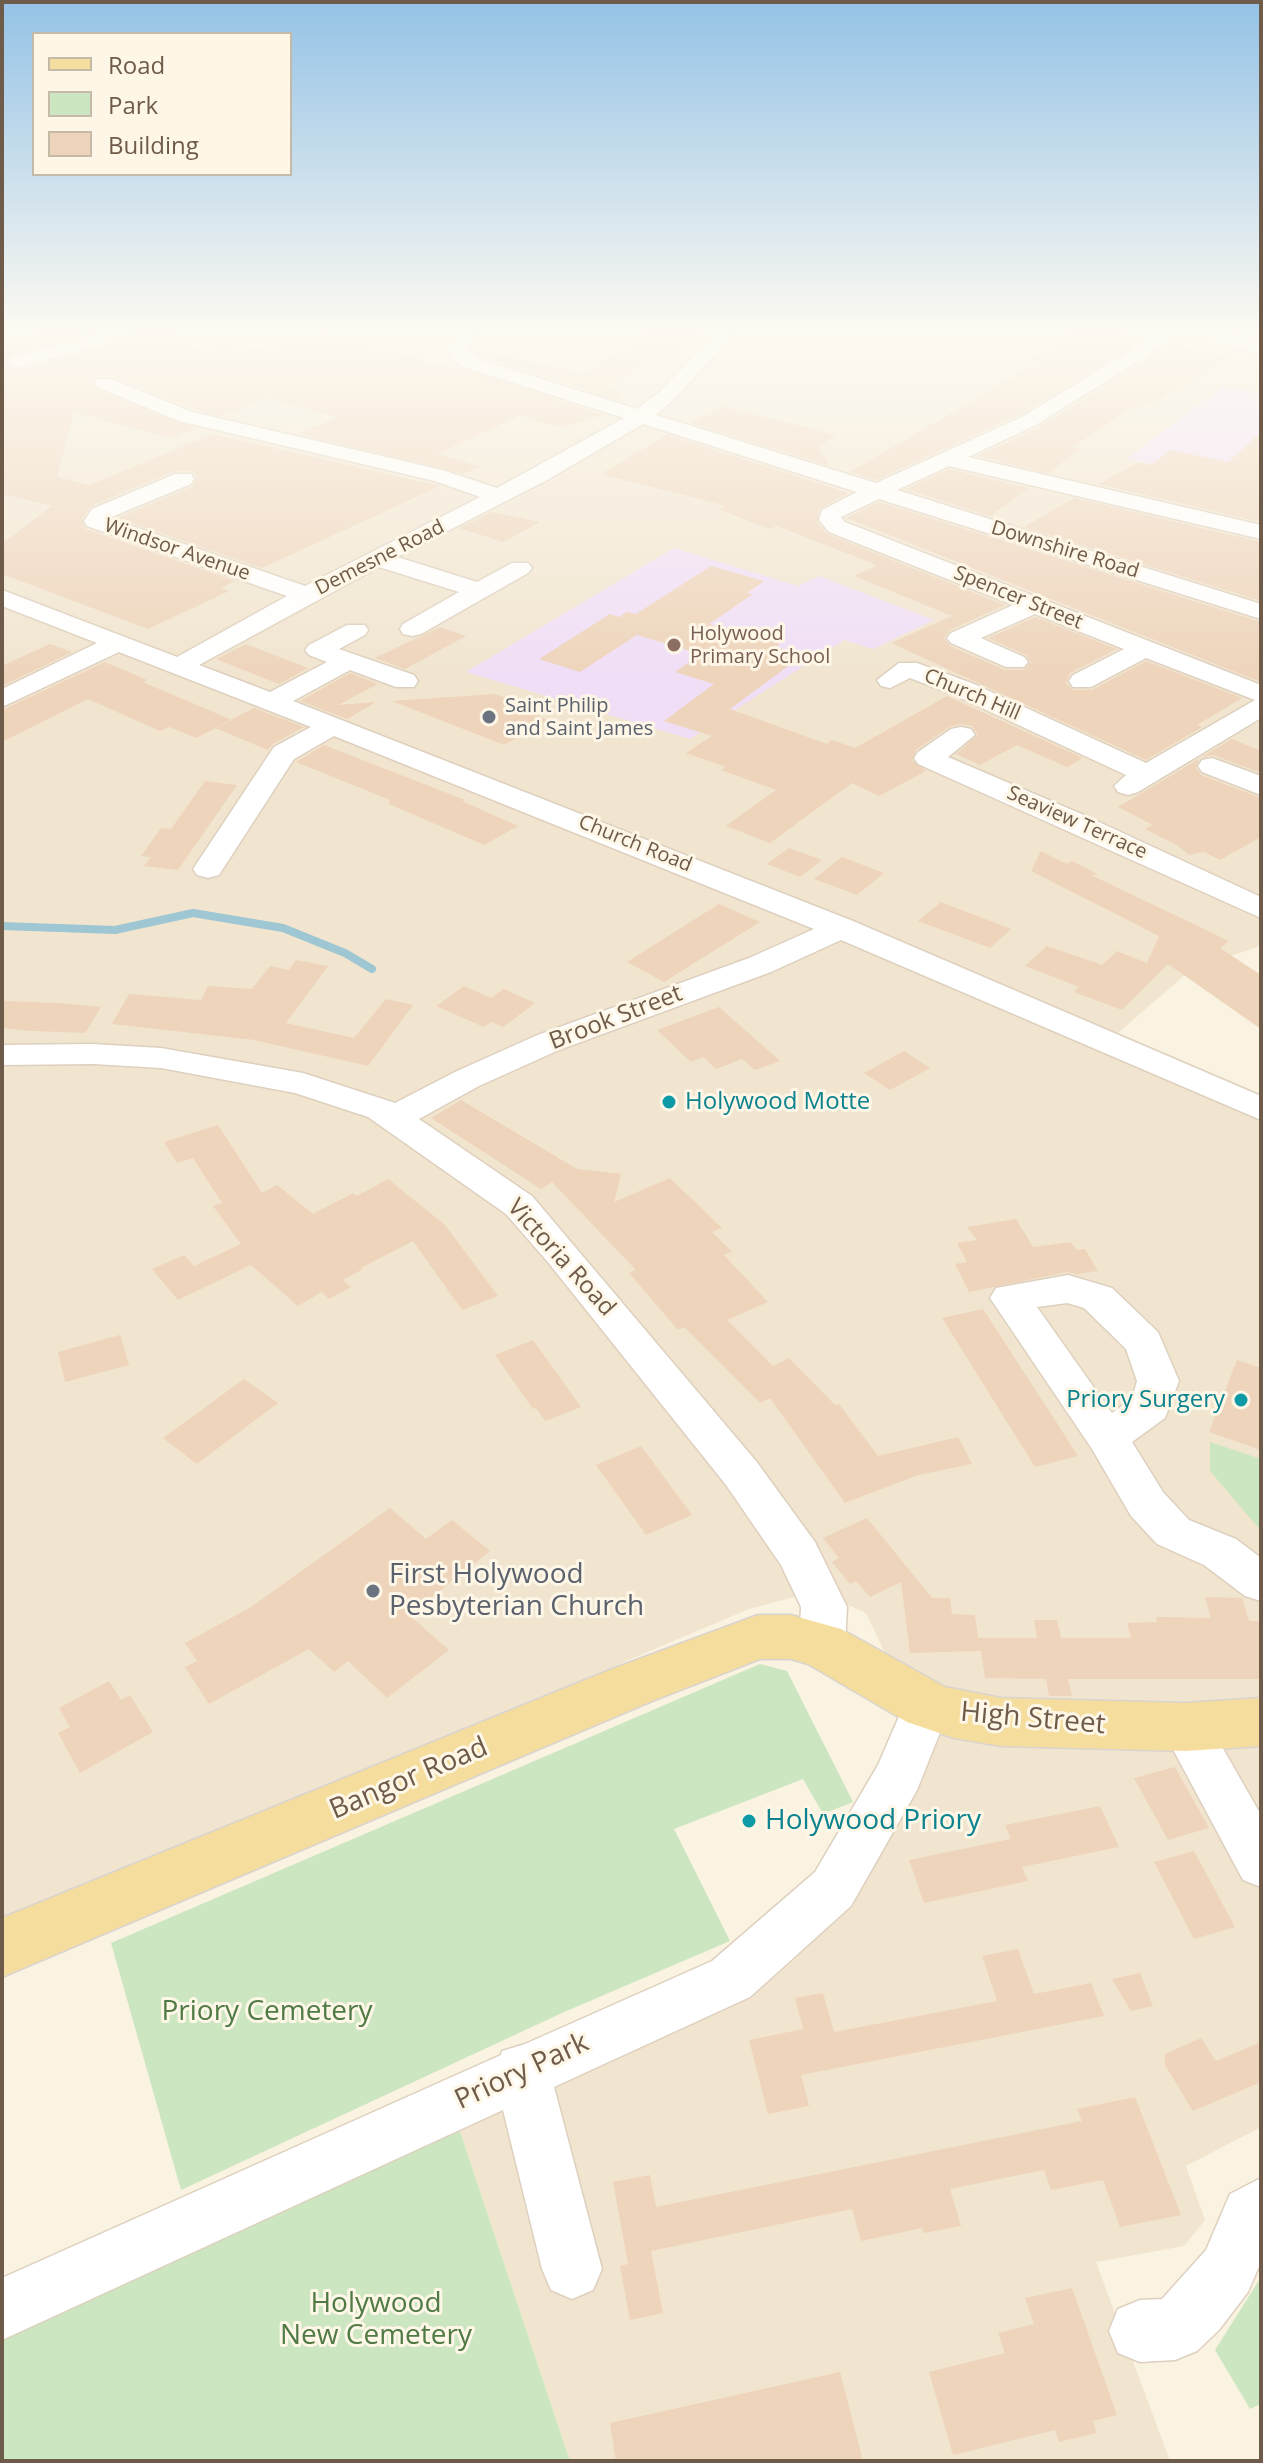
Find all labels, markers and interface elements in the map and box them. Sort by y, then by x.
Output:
legend [32,32,292,176]
text: Road [108,48,165,81]
text: Park [108,88,158,121]
text: Building [108,128,199,161]
street label: Windsor Avenue [101,514,253,586]
street label: Demesne Road [312,515,448,601]
street label: Downshire Road [988,516,1142,584]
street label: Spencer Street [950,561,1086,635]
place label: Holywood Primary School [690,622,830,669]
marker: Holywood Primary School [665,636,683,654]
street label: Church Hill [920,664,1024,726]
place label: Saint Philip and Saint James [505,694,653,741]
marker: Saint Philip and Saint James [480,708,498,726]
street label: Seaview Terrace [1003,781,1151,865]
street label: Church Road [575,810,695,878]
street label: Brook Street [545,979,687,1057]
place label: Holywood Motte [685,1088,870,1116]
marker: Holywood Motte [660,1093,678,1111]
street label: Victoria Road [501,1194,621,1322]
place label: Priory Surgery [1066,1386,1225,1414]
marker: Priory Surgery [1232,1391,1250,1409]
place label: First Holywood Pesbyterian Church [389,1558,644,1624]
marker: First Holywood Pesbyterian Church [364,1582,382,1600]
street label: High Street [959,1696,1107,1742]
street label: Bangor Road [325,1731,493,1827]
place label: Holywood Priory [765,1804,981,1838]
marker: Holywood Priory [740,1812,758,1830]
park label: Priory Cemetery [161,1995,373,2029]
street label: Priory Park [450,2026,594,2118]
park label: Holywood New Cemetery [280,2287,472,2353]

